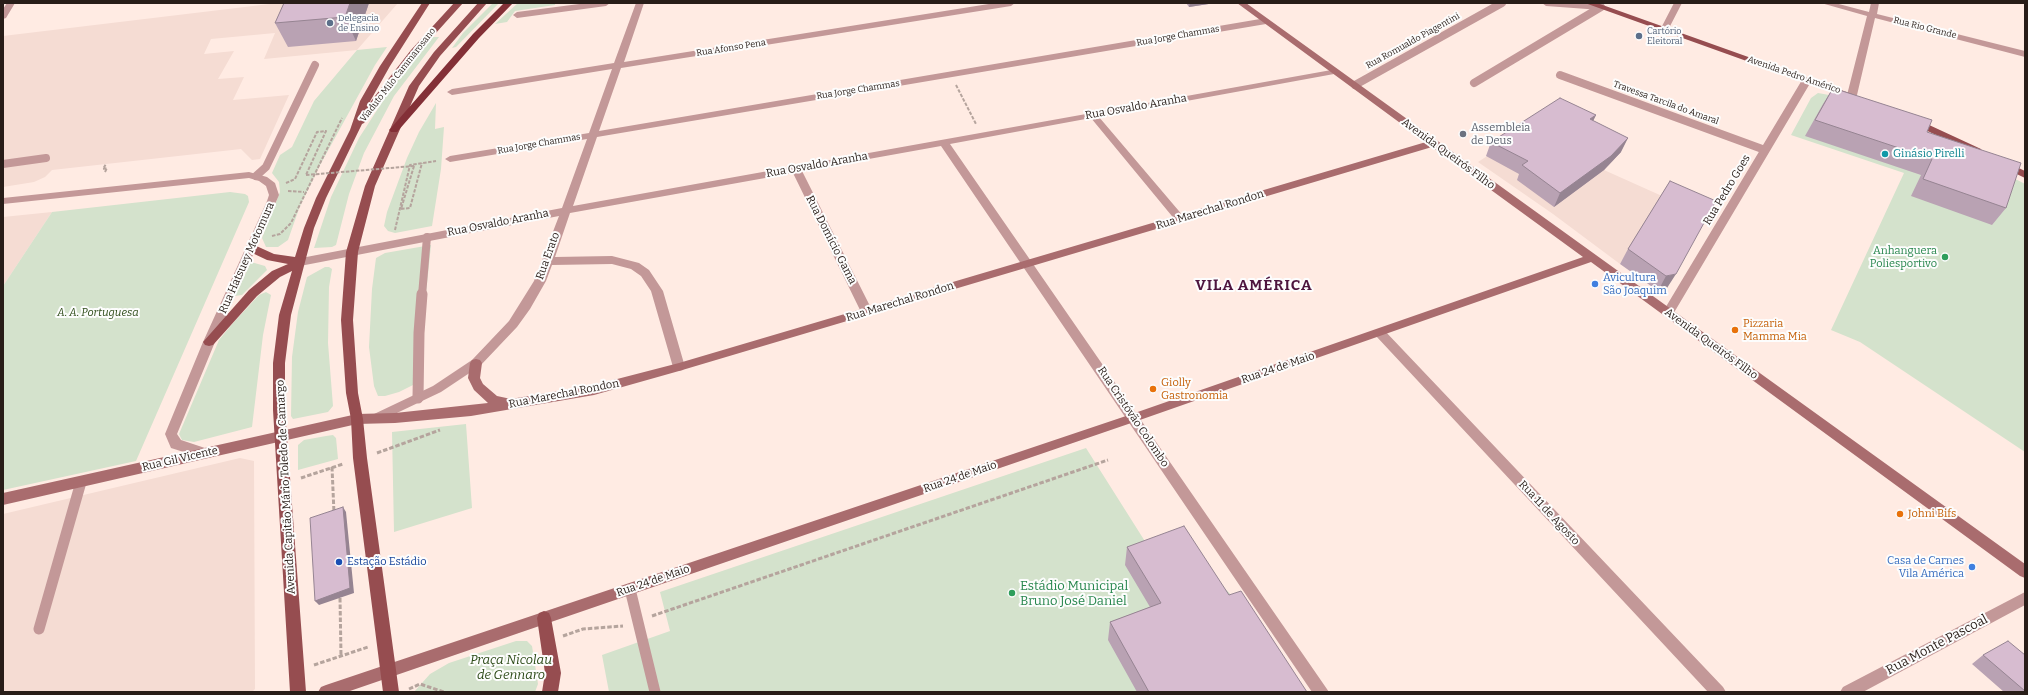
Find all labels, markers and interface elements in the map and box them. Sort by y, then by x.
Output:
street label: Rua Romualdo Piagentini [1364,11,1462,71]
place label: Delegacia de Ensino [338,13,379,34]
street label: Rua Rio Grande [1892,15,1958,41]
marker: Delegacia de Ensino [325,18,335,28]
street label: Rua Jorge Chammas [1136,23,1220,49]
street label: Viaduto Milo Cammarosano [358,26,438,124]
place label: Cartório Eleitoral [1647,26,1682,47]
marker: Cartório Eleitoral [1634,31,1644,41]
street label: Rua Afonso Pena [695,37,767,59]
street label: Avenida Pedro Américo [1746,54,1842,96]
street label: Rua Jorge Chammas [816,78,900,102]
street label: Travessa Tarcila do Amaral [1612,79,1720,127]
street label: Rua Osvaldo Aranha [1084,92,1188,122]
street label: Avenida Queirós Filho [1399,116,1497,192]
place label: Assembleia de Deus [1471,121,1530,147]
marker: Assembleia de Deus [1458,129,1468,139]
street label: Rua Jorge Chammas [497,131,581,157]
place label: Ginásio Pirelli [1893,147,1964,161]
marker: Ginásio Pirelli [1880,149,1890,159]
street label: Rua Osvaldo Aranha [765,150,869,180]
street label: Rua Pedro Goes [1701,152,1753,228]
street label: Rua Marechal Rondon [1154,187,1266,233]
street label: Rua Domício Gama [803,193,859,287]
street label: Rua Hatsuey Motomura [216,200,278,316]
street label: Rua Osvaldo Aranha [446,207,550,239]
street label: Rua Erato [533,230,563,282]
place label: Anhanguera Poliesportivo [1870,244,1937,270]
marker: Anhanguera Poliesportivo [1940,252,1950,262]
place label: Avicultura São Joaquim [1603,271,1667,297]
district label: VILA AMÉRICA [1195,277,1313,295]
street label: Rua Marechal Rondon [844,279,956,325]
marker: Avicultura São Joaquim [1590,279,1600,289]
park label: A. A. Portuguesa [57,306,139,320]
street label: Avenida Queirós Filho [1662,306,1760,382]
place label: Pizzaria Mamma Mia [1743,317,1807,343]
marker: Pizzaria Mamma Mia [1730,325,1740,335]
street label: Rua 24 de Maio [1240,349,1316,387]
street label: Rua Cristóvão Colombo [1095,364,1171,470]
place label: Giolly Gastronomia [1161,376,1228,402]
street label: Rua Marechal Rondon [508,377,620,411]
street label: Avenida Capitão Mário Toledo de Camargo [274,380,298,594]
marker: Giolly Gastronomia [1148,384,1158,394]
street label: Rua Gil Vicente [141,444,219,474]
street label: Rua 24 de Maio [922,458,998,496]
street label: Rua 11 de Agosto [1516,478,1582,548]
place label: Johni Bifs [1908,507,1956,521]
marker: Johni Bifs [1895,509,1905,519]
place label: Casa de Carnes Vila América [1887,554,1964,580]
place label: Estação Estádio [347,555,427,569]
marker: Estação Estádio [334,557,344,567]
street label: Rua 24 de Maio [615,562,691,600]
marker: Casa de Carnes Vila América [1967,562,1977,572]
place label: Estádio Municipal Bruno José Daniel [1020,578,1128,609]
marker: Estádio Municipal Bruno José Daniel [1007,588,1017,598]
street label: Rua Monte Pascoal [1883,612,1991,678]
park label: Praça Nicolau de Gennaro [470,652,552,683]

